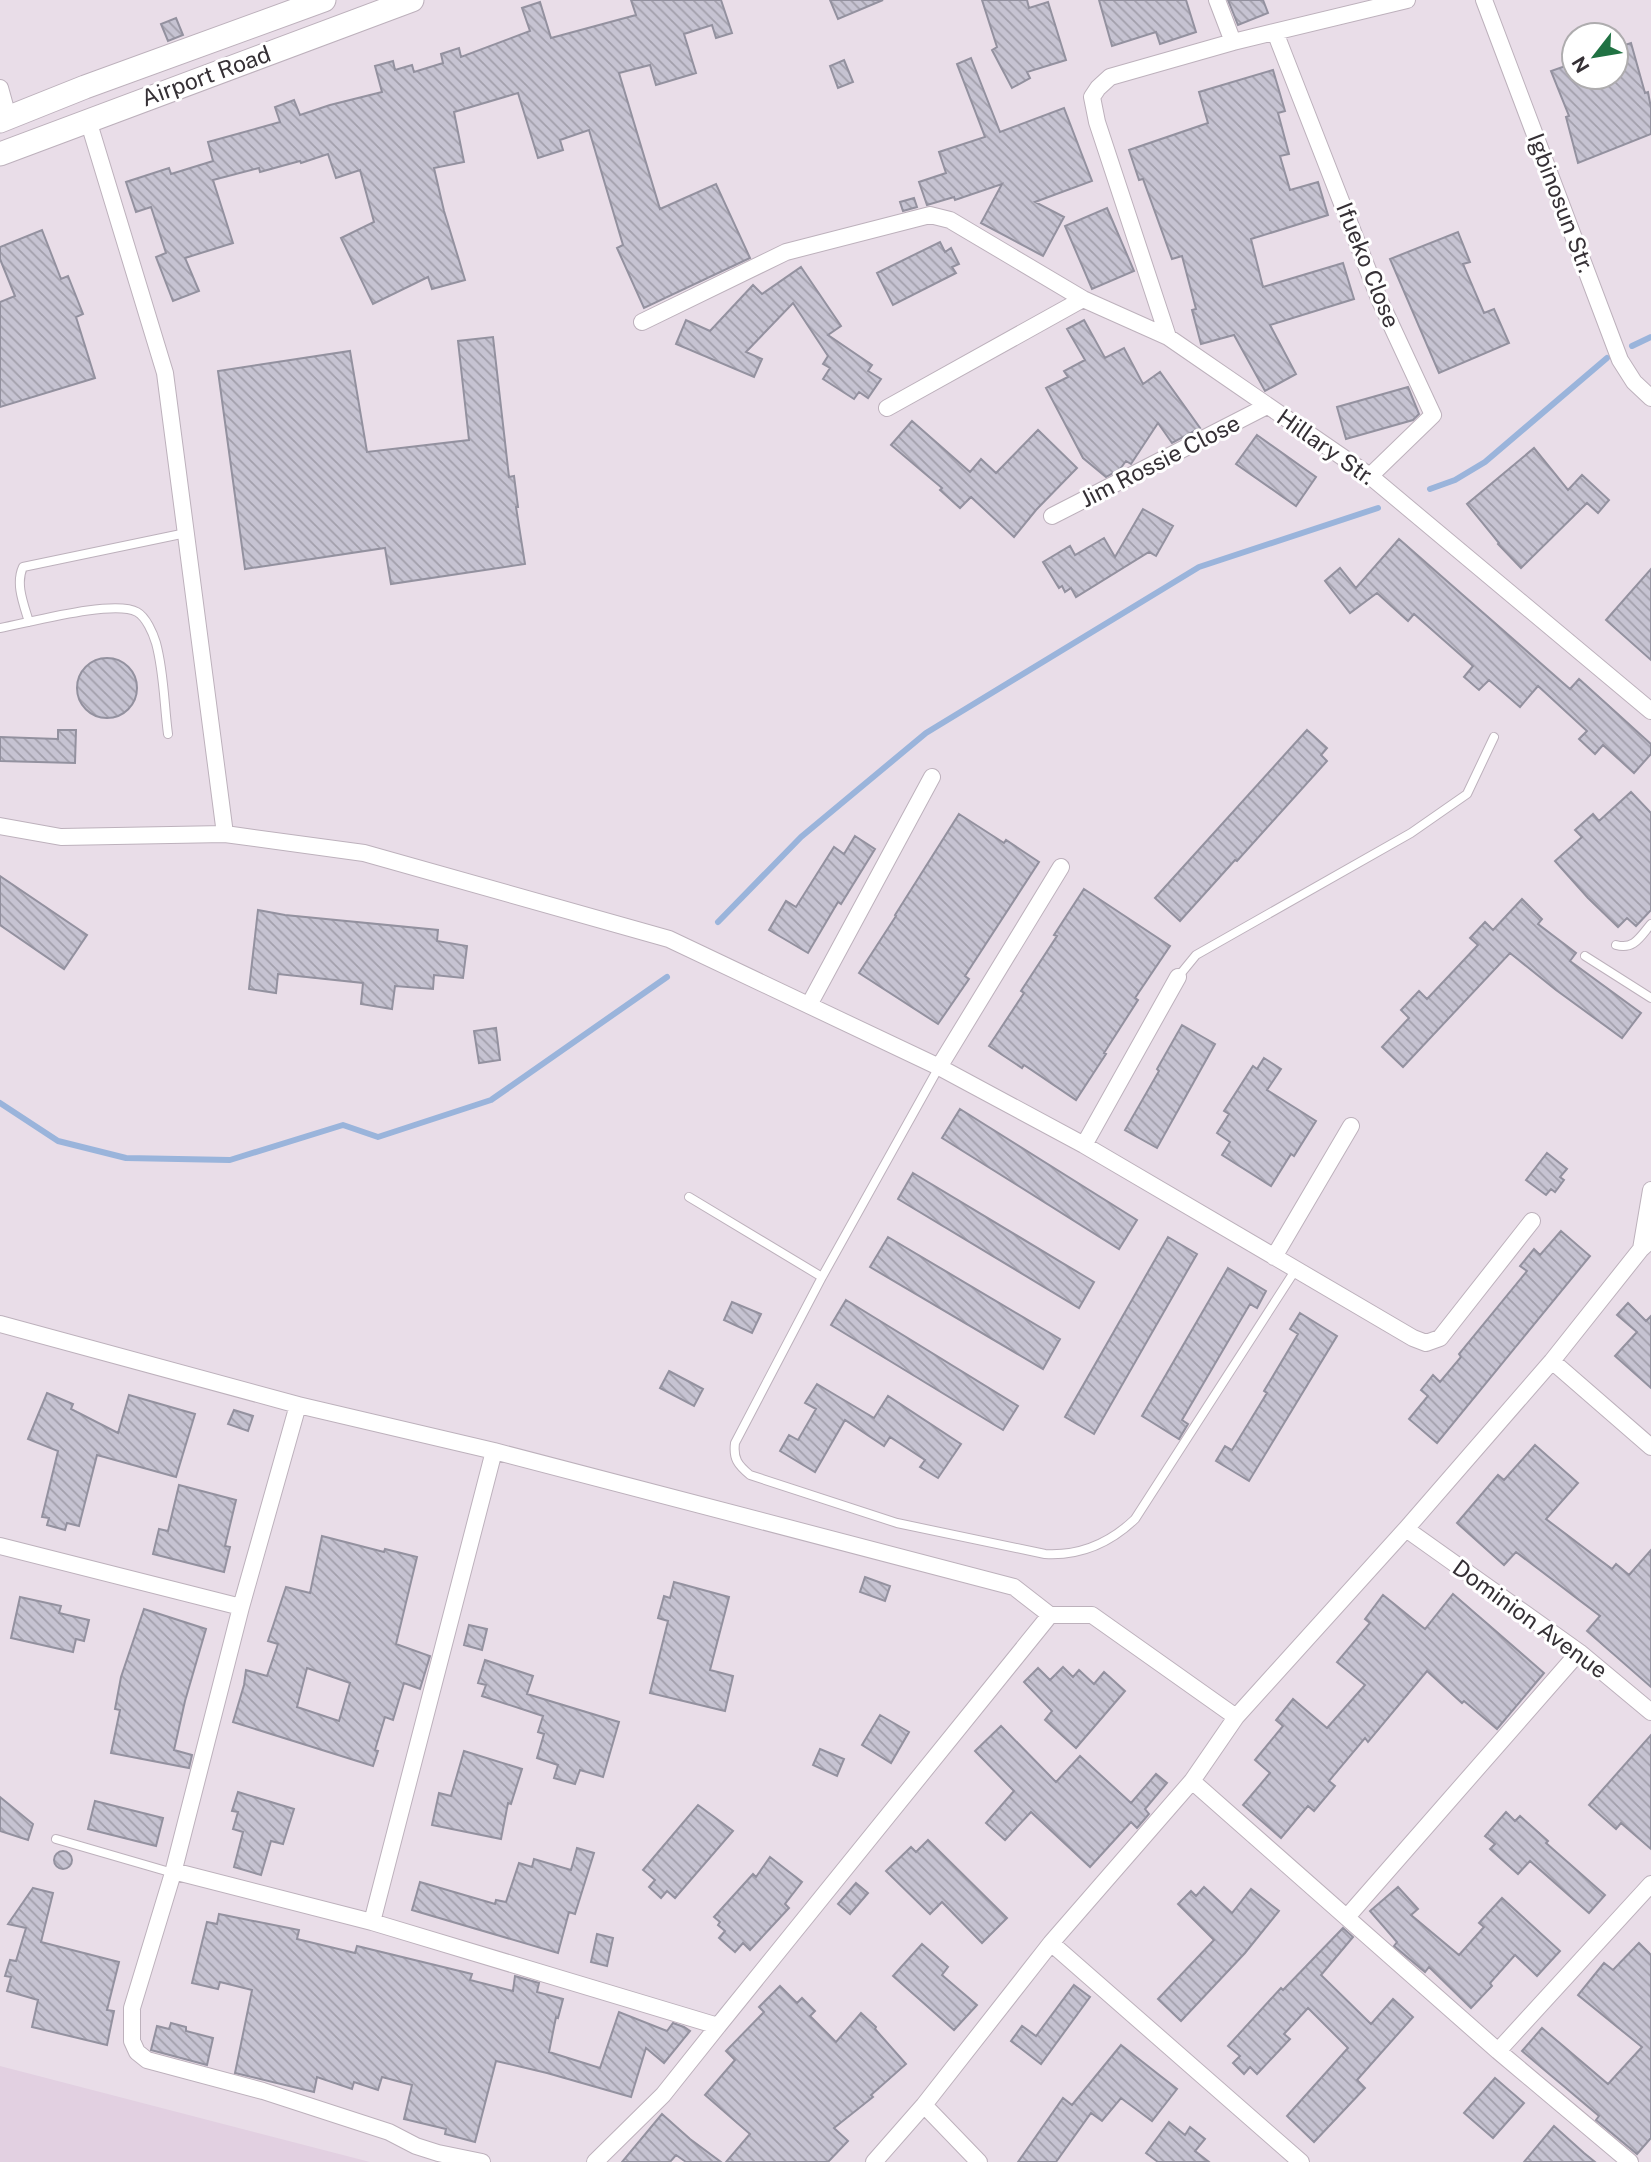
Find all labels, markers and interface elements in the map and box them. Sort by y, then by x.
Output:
north arrow [1560,21,1630,91]
street label: Airport Road [138,40,274,111]
text: N [1567,53,1594,77]
street label: Igbinosun Str. [1523,129,1600,276]
street label: Ifueko Close [1331,198,1406,331]
street label: Hillary Str. [1272,403,1380,490]
street label: Jim Rossie Close [1075,409,1244,512]
street label: Dominion Avenue [1448,1553,1613,1684]

